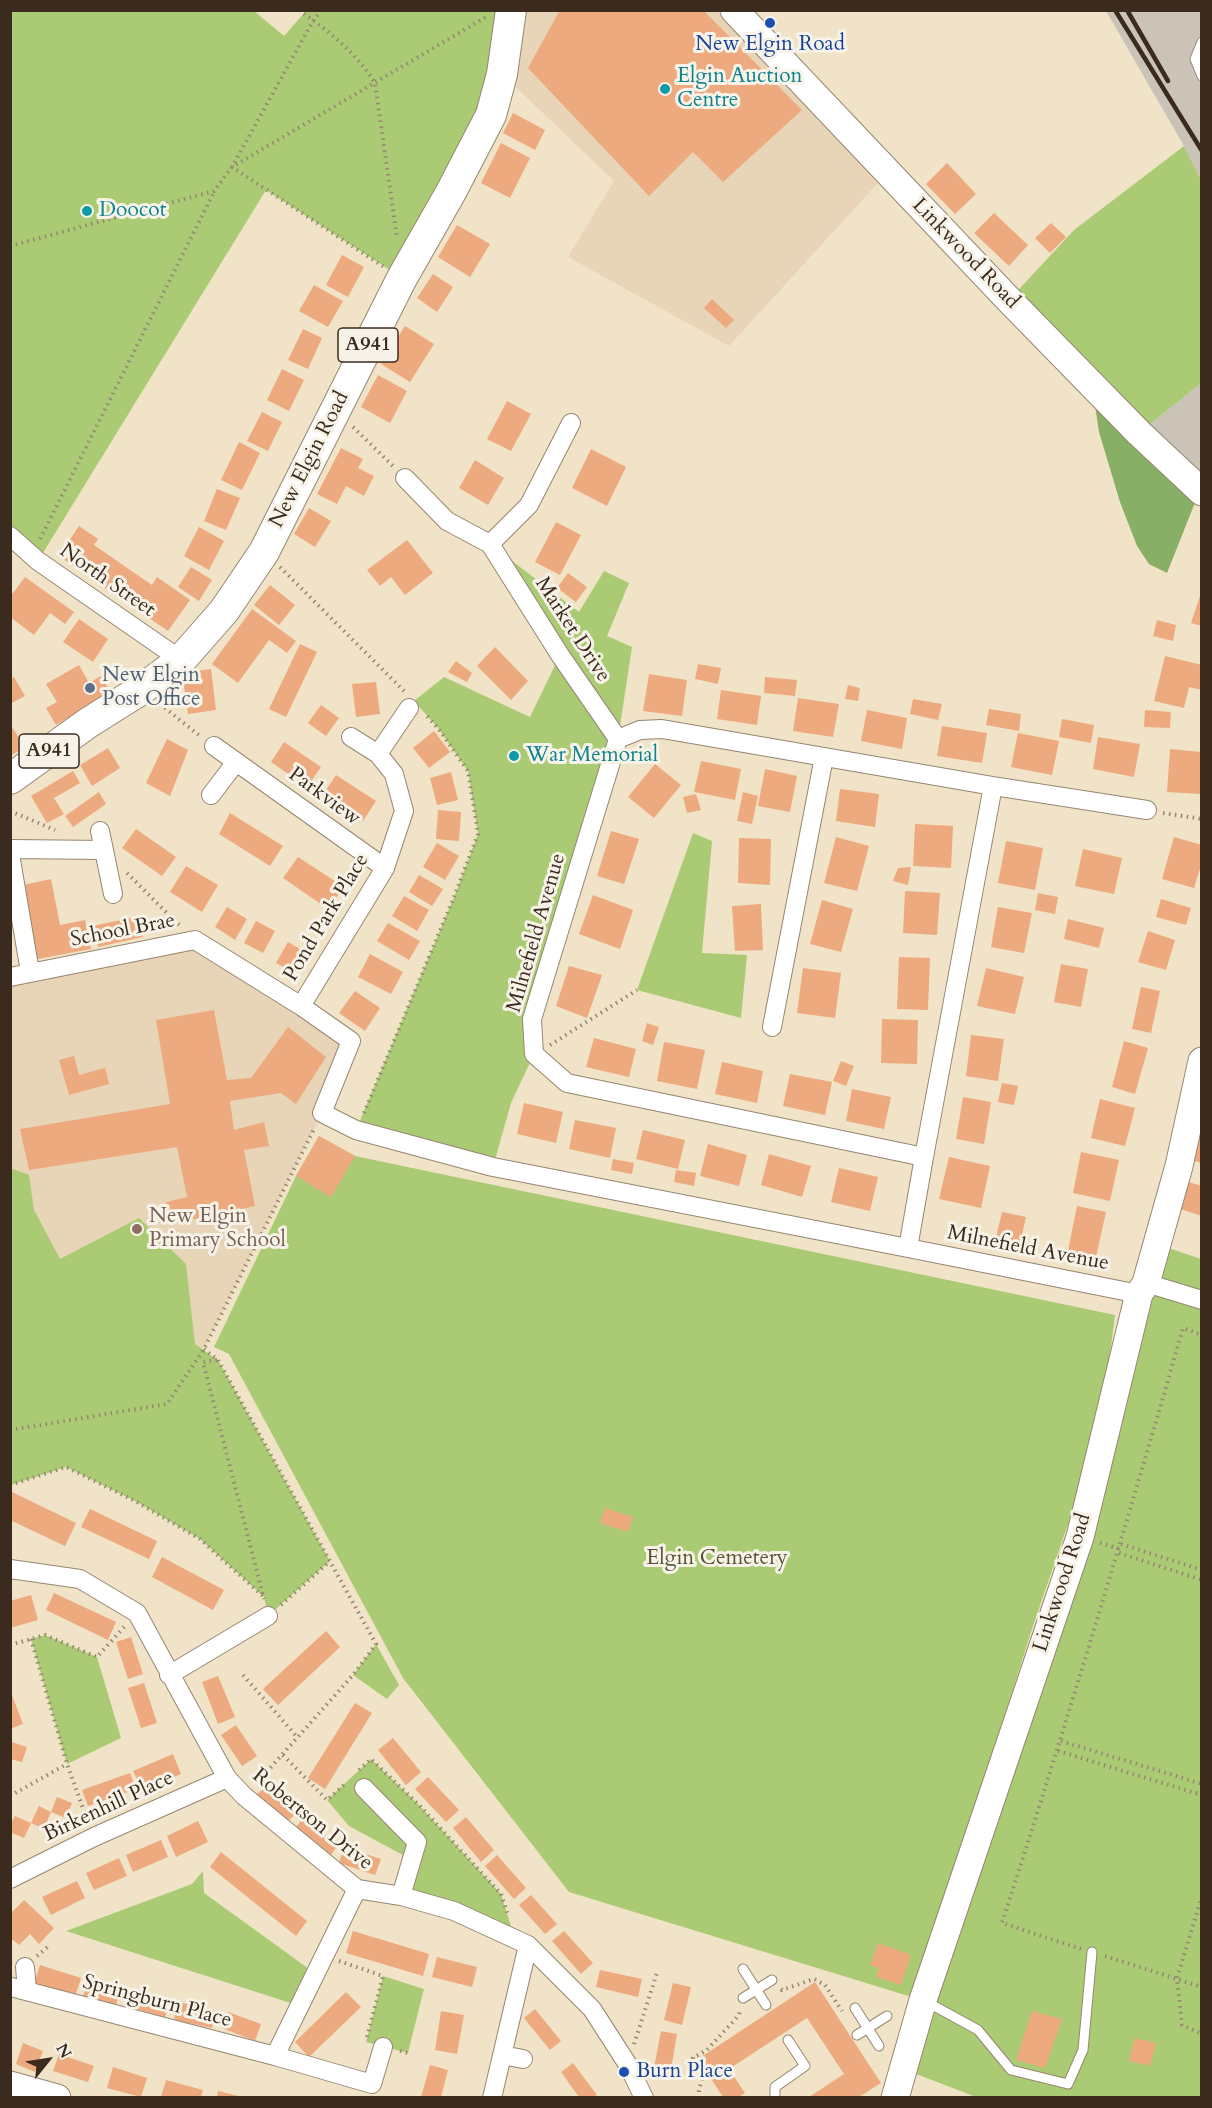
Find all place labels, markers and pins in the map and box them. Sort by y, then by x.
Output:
marker: New Elgin Road [763,16,777,30]
place label: New Elgin Road [695,32,845,58]
place label: Elgin Auction Centre [677,64,802,114]
marker: Elgin Auction Centre [658,82,672,96]
place label: Doocot [99,198,166,224]
marker: Doocot [80,204,94,218]
place label: New Elgin Post Office [102,663,200,713]
marker: New Elgin Post Office [83,681,97,695]
place label: War Memorial [526,743,658,769]
marker: War Memorial [507,749,521,763]
place label: New Elgin Primary School [149,1204,286,1254]
marker: New Elgin Primary School [130,1222,144,1236]
place label: Burn Place [636,2059,733,2085]
marker: Burn Place [617,2065,631,2079]

